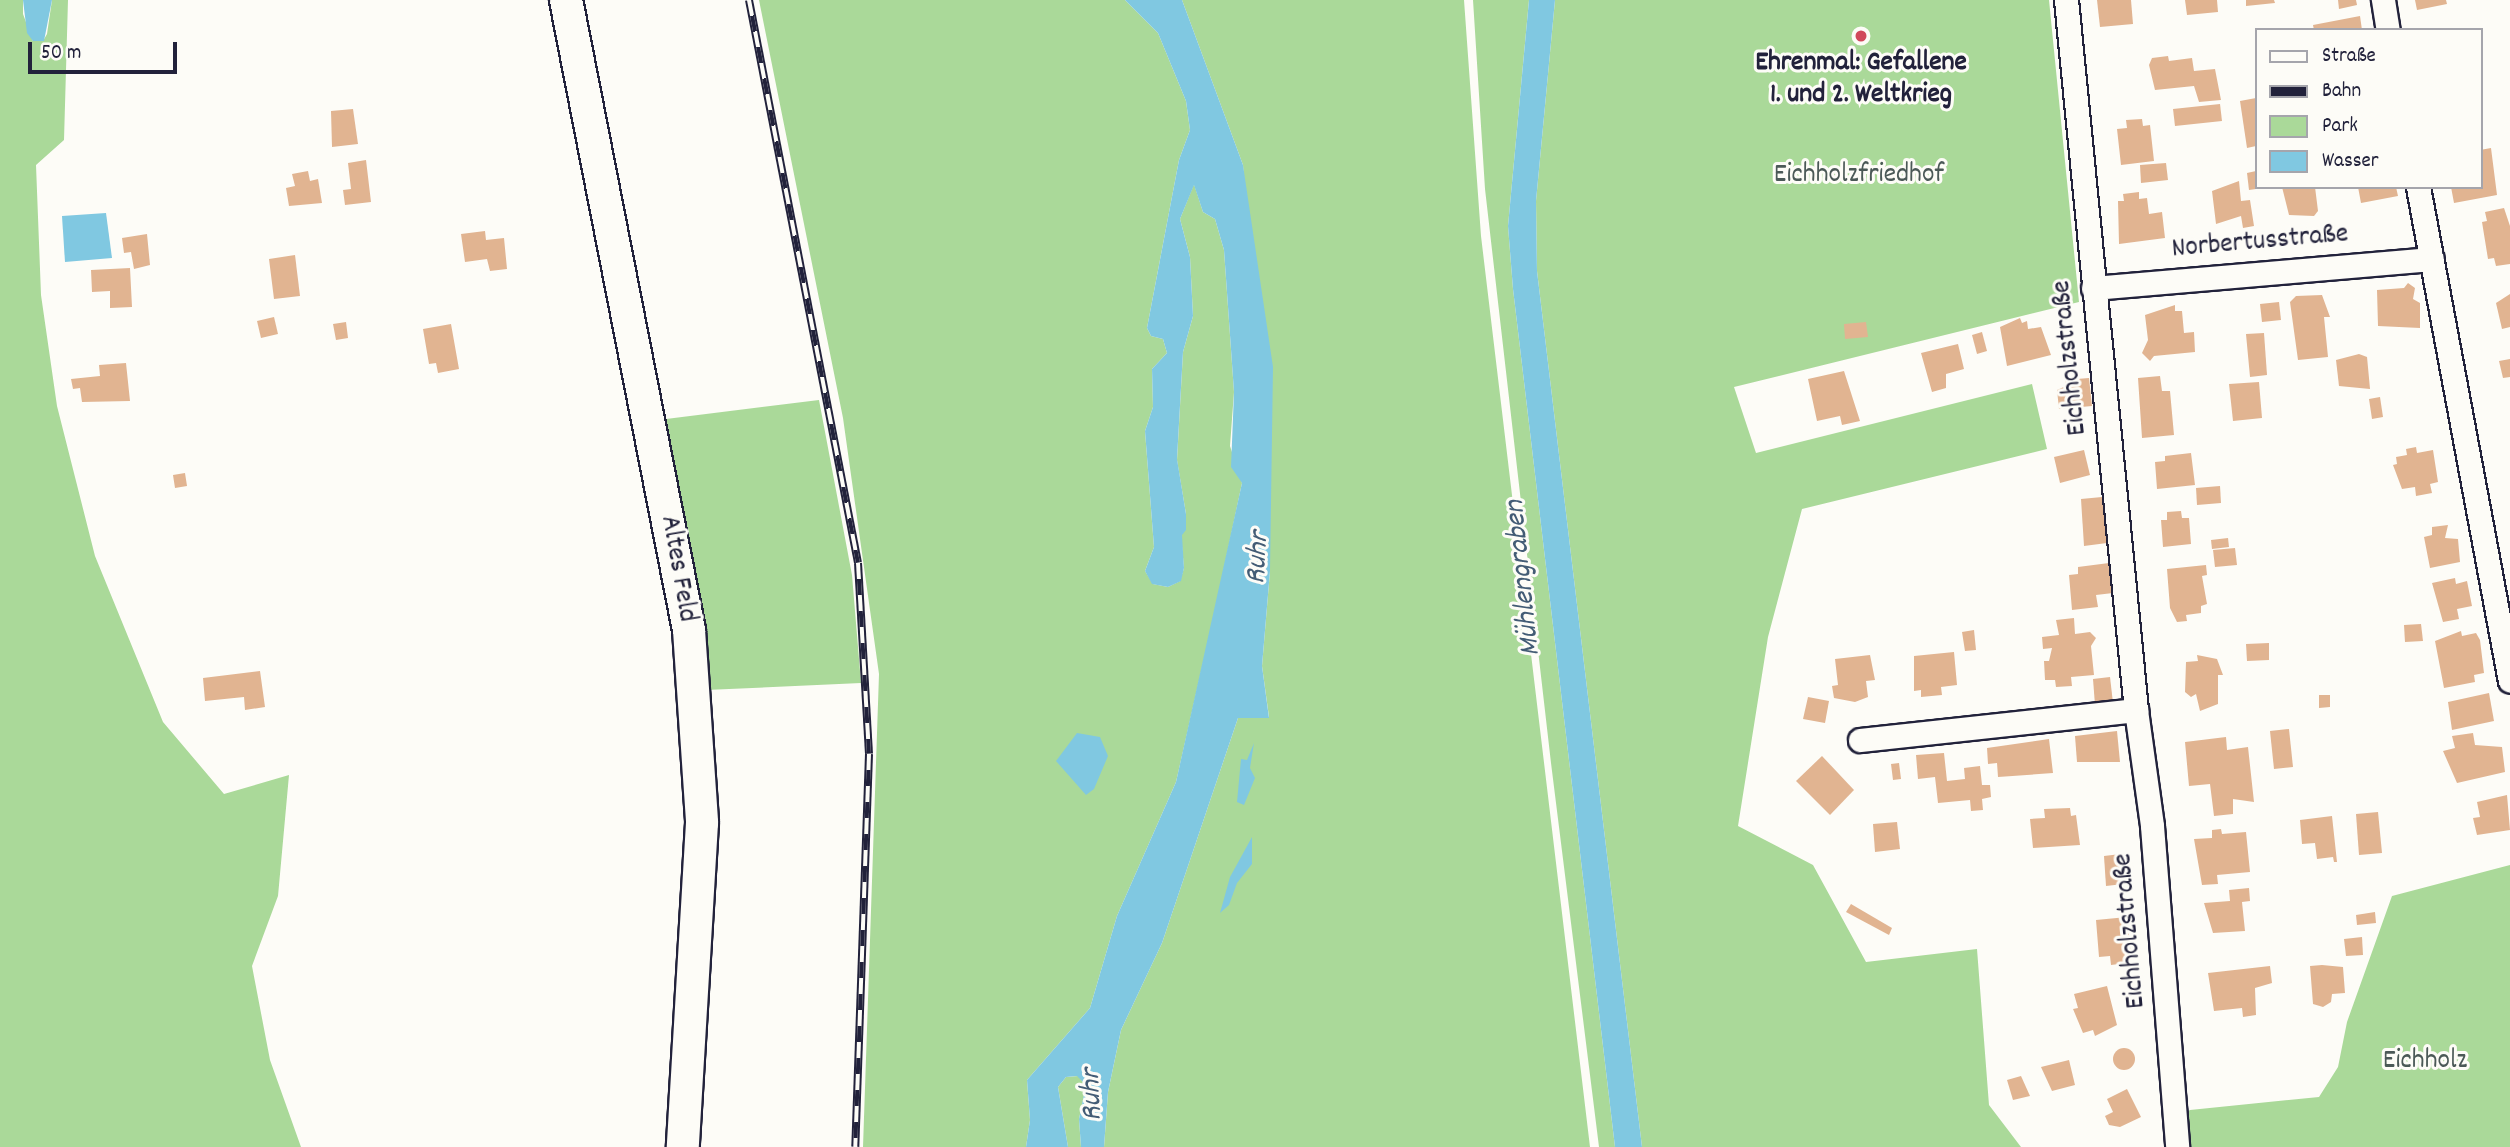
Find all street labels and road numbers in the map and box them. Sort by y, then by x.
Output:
street label: Norbertusstraße [2170,219,2350,267]
street label: Eichholzstraße [2046,279,2096,437]
street label: Altes Feld [651,513,703,625]
street label: Eichholzstraße [2107,852,2155,1010]

